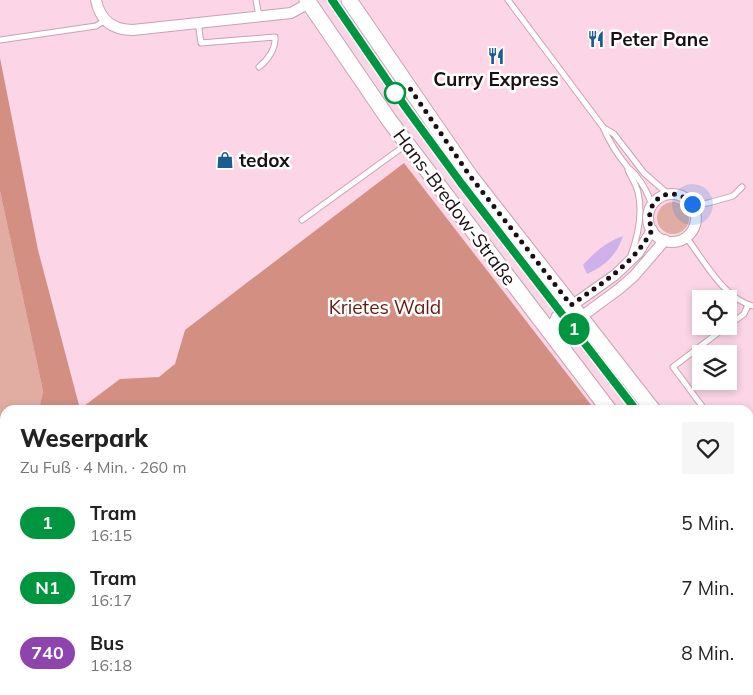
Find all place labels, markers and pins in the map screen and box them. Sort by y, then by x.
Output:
place label: Peter Pane [610,27,709,51]
restaurant icon: Peter Pane [586,29,606,49]
restaurant icon: Curry Express [486,46,506,66]
place label: Curry Express [433,67,559,91]
unlabelled marker [384,82,406,104]
place label: tedox [239,148,290,172]
shop icon: tedox [215,150,235,170]

